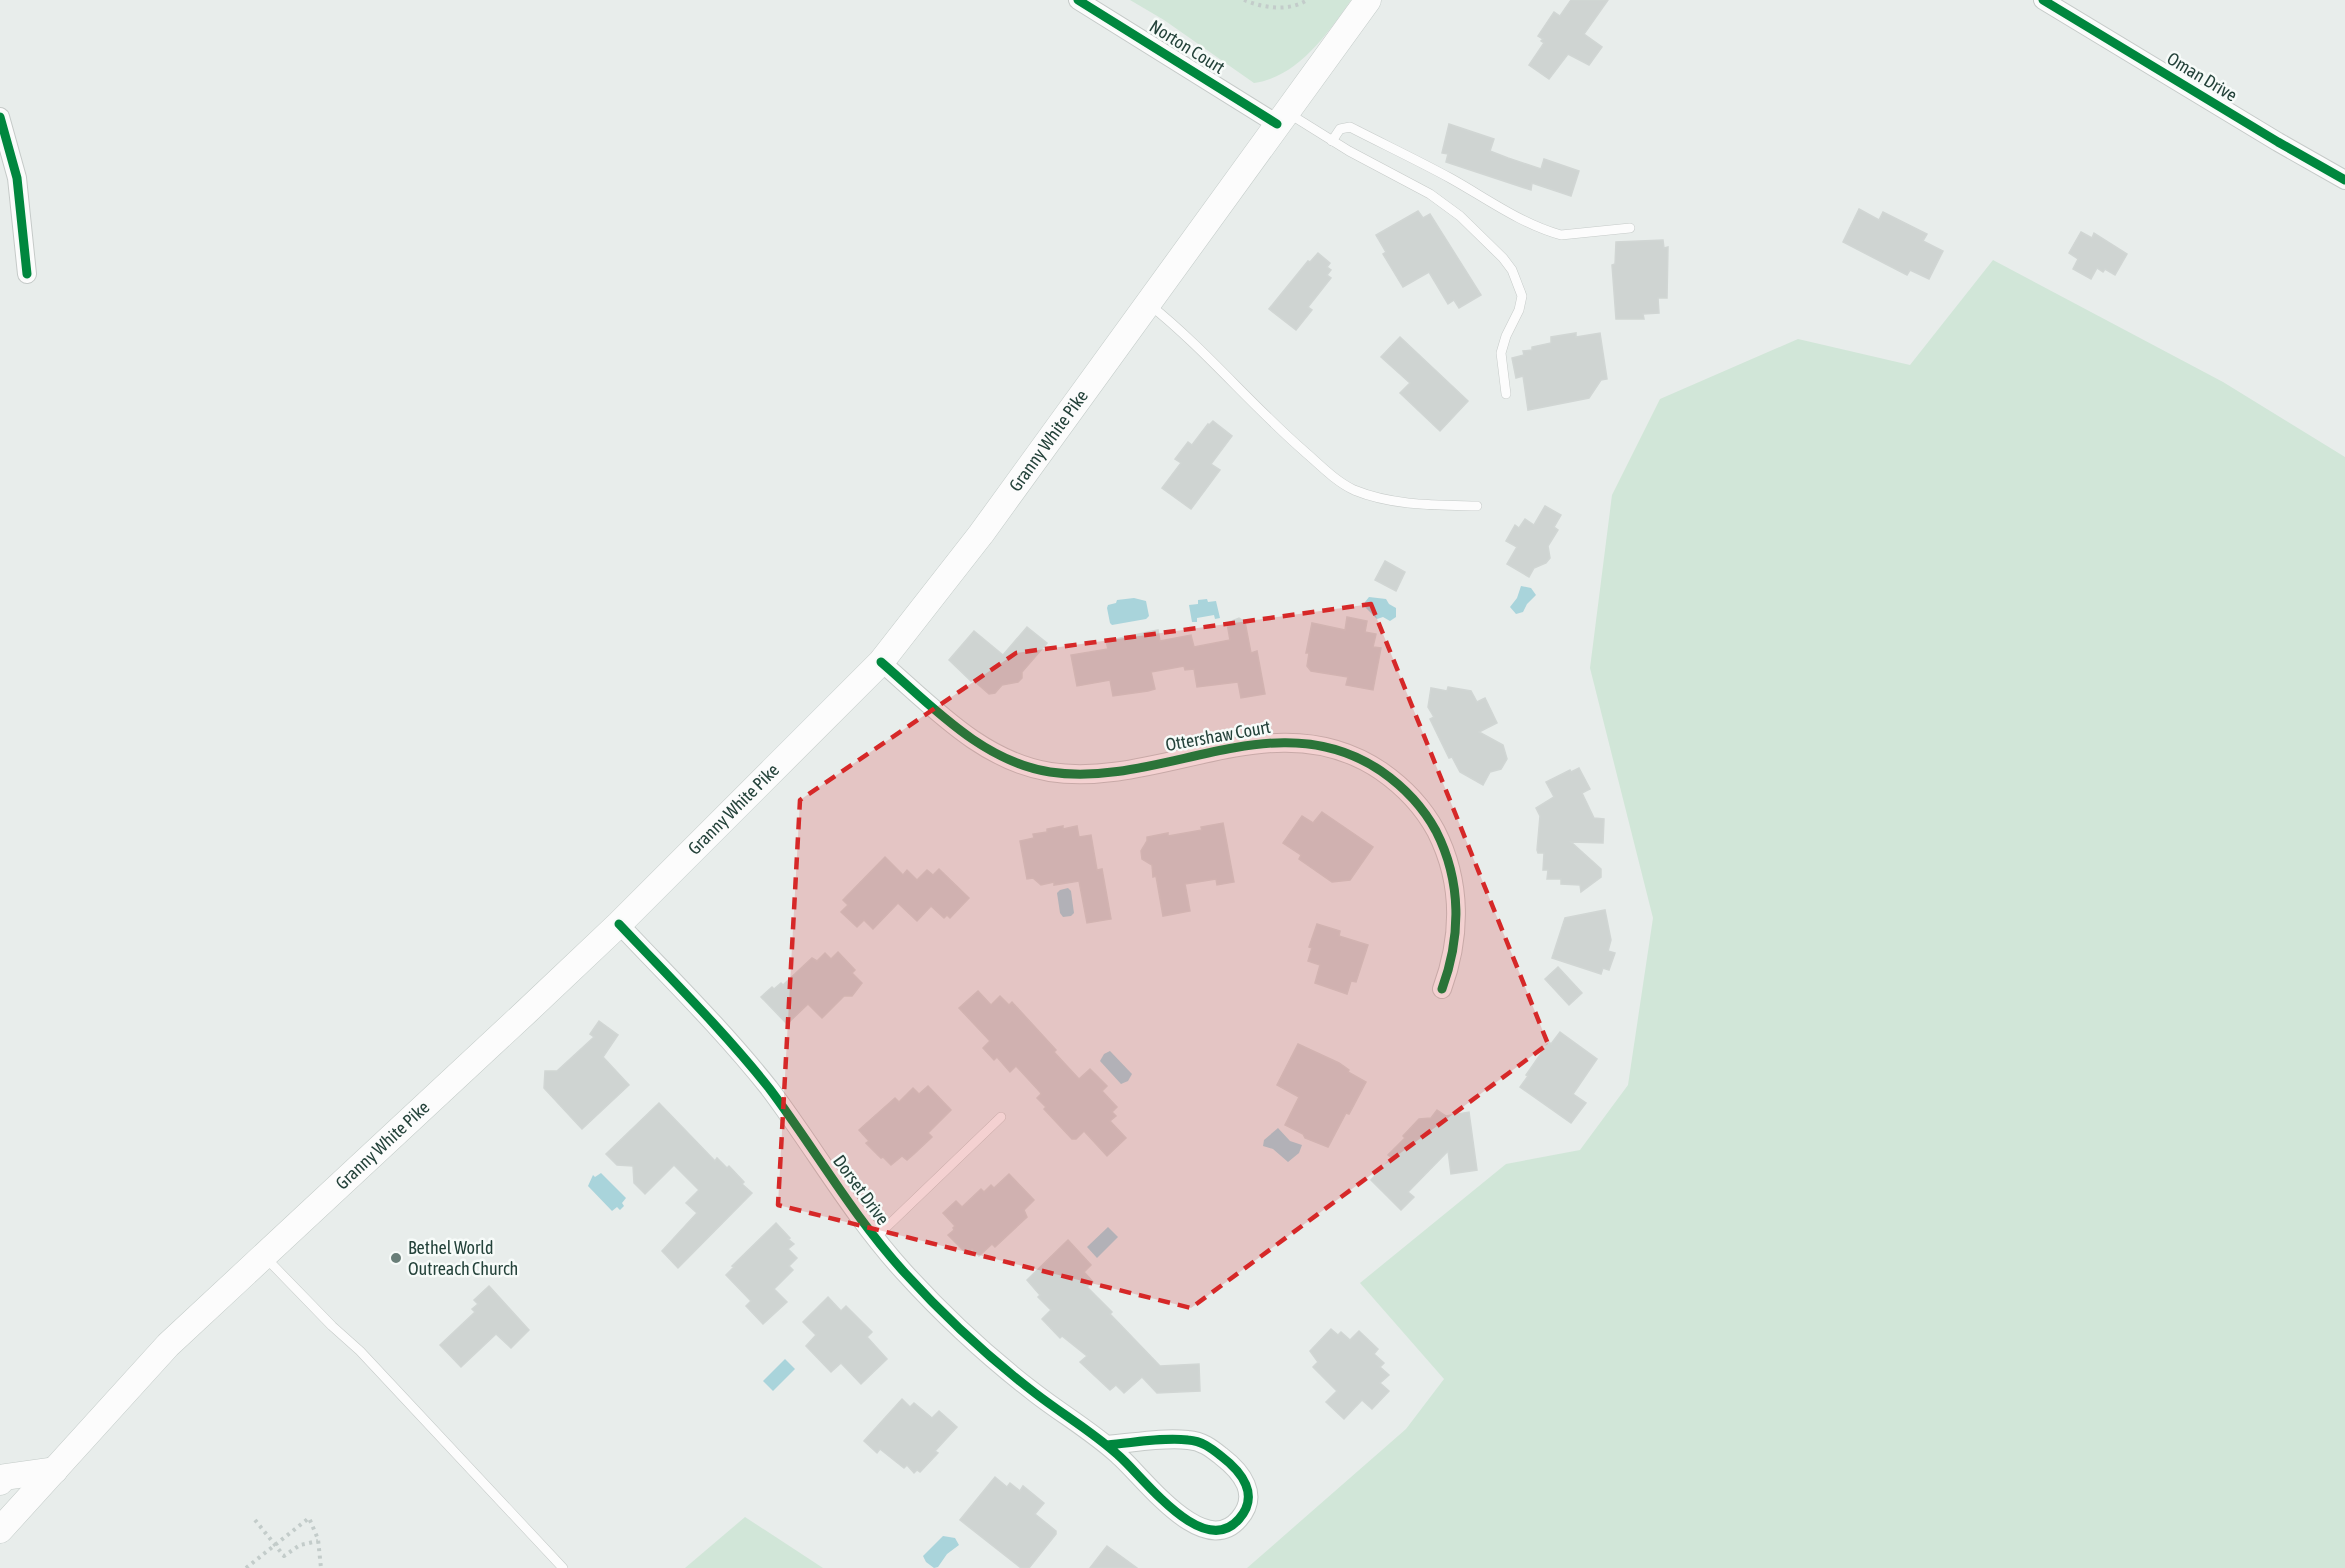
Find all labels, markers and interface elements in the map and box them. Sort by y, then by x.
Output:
street label: Norton Court [1146,15,1229,78]
street label: Oman Drive [2163,47,2241,106]
street label: Granny White Pike [1004,386,1092,495]
street label: Ottershaw Court [1164,716,1272,755]
street label: Granny White Pike [683,759,783,859]
street label: Granny White Pike [331,1096,433,1194]
street label: Dorset Drive [829,1151,894,1229]
place label: Bethel World Outreach Church [408,1237,518,1279]
marker: Bethel World Outreach Church [389,1251,403,1265]

